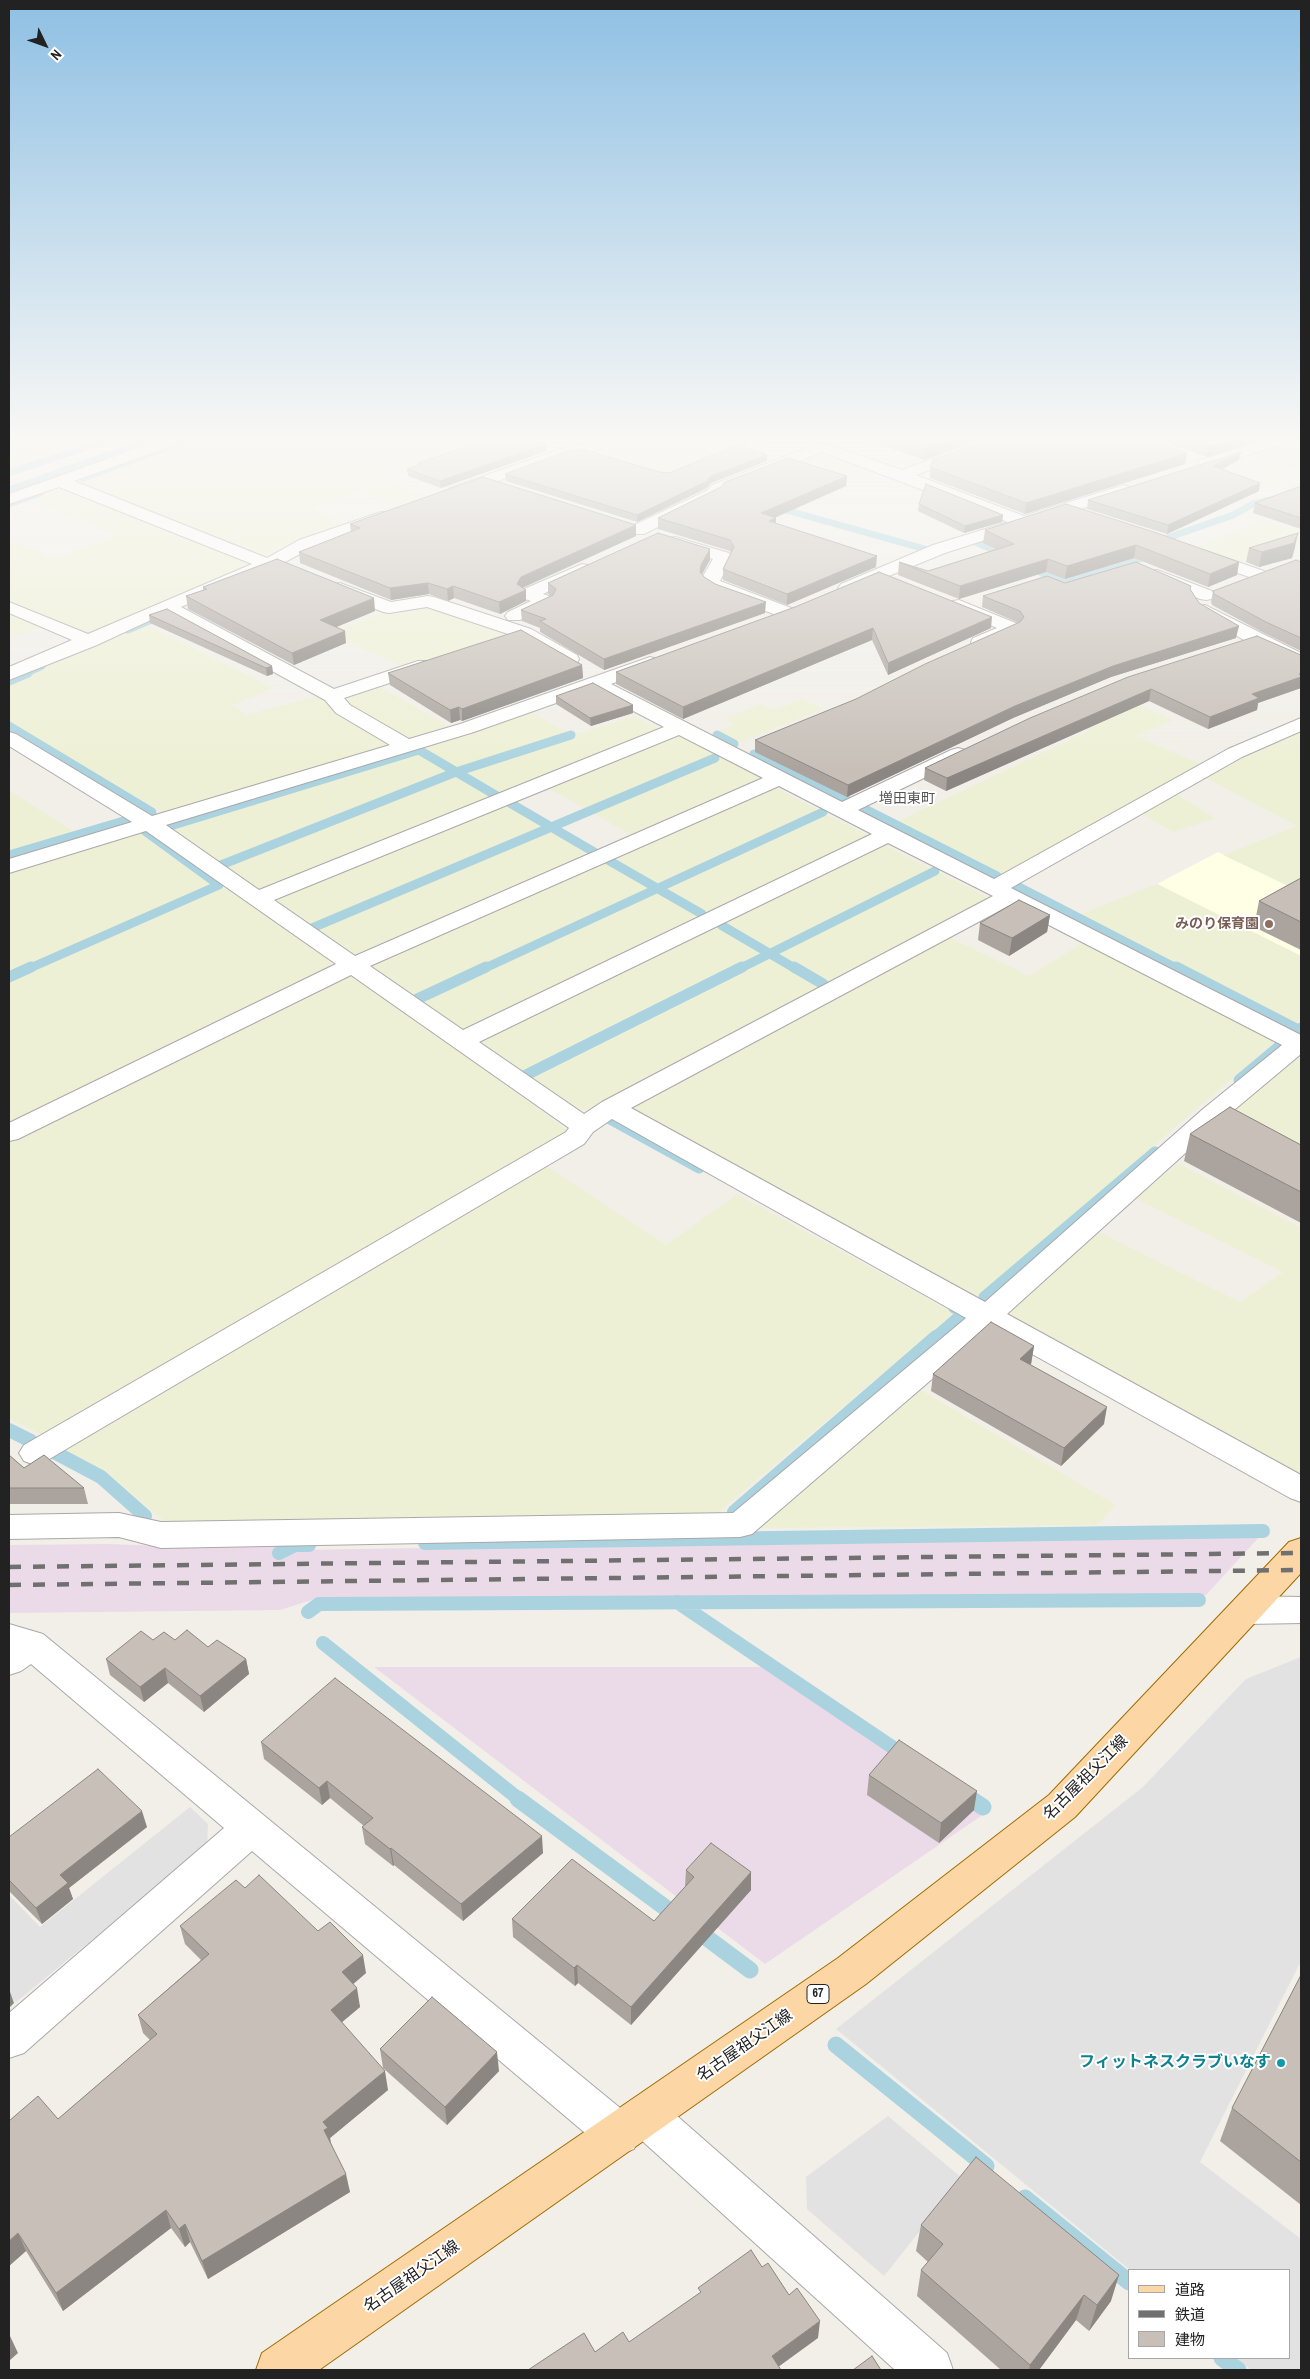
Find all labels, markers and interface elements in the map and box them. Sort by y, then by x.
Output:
north arrow [20,20,70,70]
text: N [47,46,66,64]
district label: 増田東町 [879,791,935,807]
place label: みのり保育園 [1175,916,1259,932]
marker: みのり保育園 [1263,918,1275,930]
street label: 名古屋祖父江線 [1040,1732,1132,1824]
road number: 67 [807,1985,829,2004]
street label: 名古屋祖父江線 [694,2006,796,2086]
place label: フィットネスクラブいなす [1079,2053,1271,2073]
marker: フィットネスクラブいなす [1275,2057,1287,2069]
street label: 名古屋祖父江線 [361,2237,463,2317]
legend [1128,2269,1290,2359]
text: 道路 [1175,2279,1205,2300]
text: 鉄道 [1175,2304,1205,2325]
text: 建物 [1175,2329,1205,2350]

